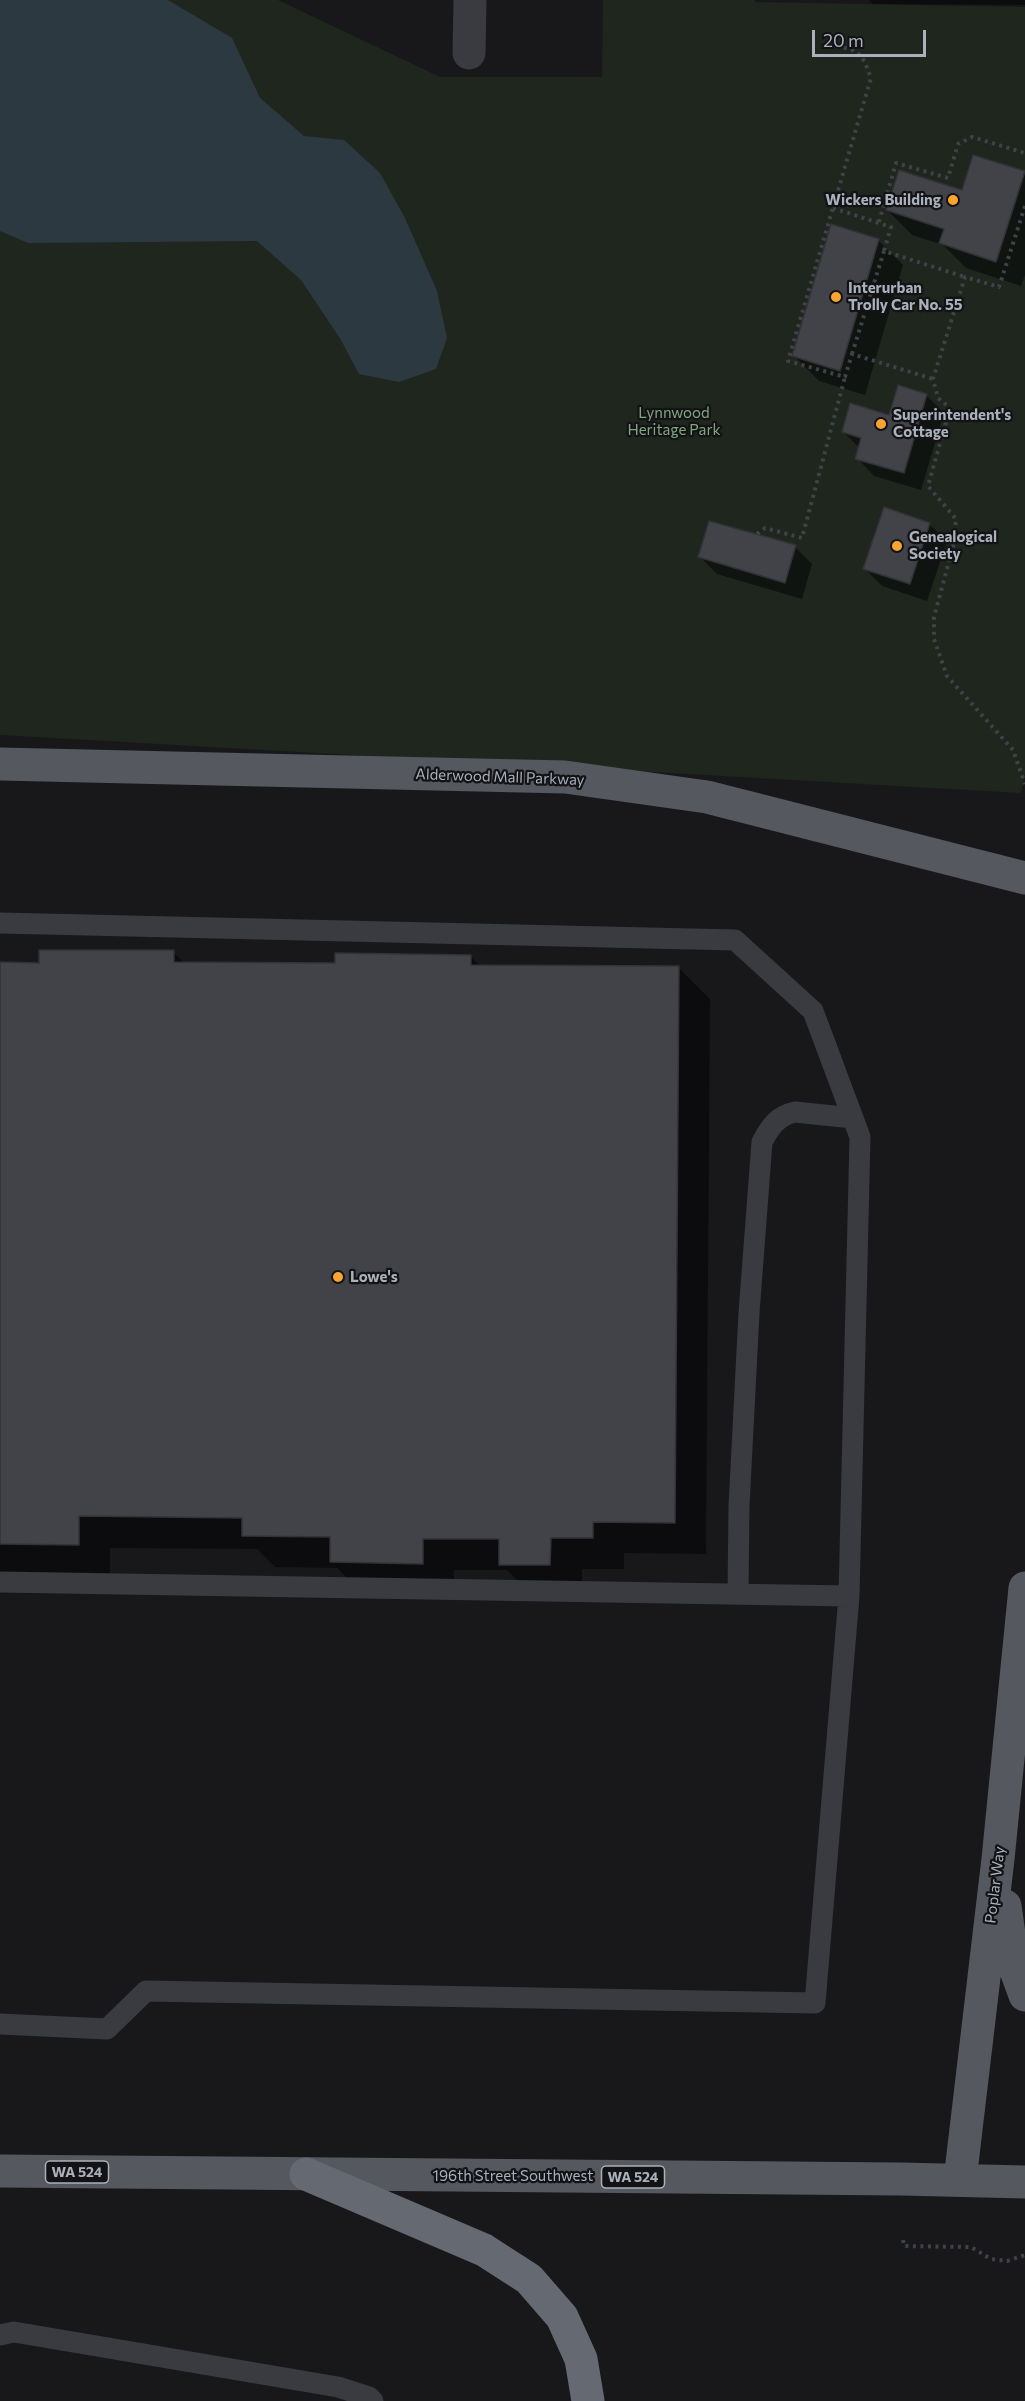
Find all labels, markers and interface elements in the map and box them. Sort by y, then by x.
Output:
scale bar [815,18,929,56]
text: 20 m [823,29,864,51]
place label: Wickers Building [825,191,941,209]
marker: Wickers Building [946,193,960,207]
place label: Interurban Trolly Car No. 55 [848,279,962,314]
marker: Interurban Trolly Car No. 55 [829,290,843,304]
park label: Lynnwood Heritage Park [627,404,721,439]
place label: Superintendent's Cottage [893,406,1011,441]
marker: Superintendent's Cottage [874,417,888,431]
place label: Genealogical Society [909,528,997,563]
marker: Genealogical Society [890,539,904,553]
street label: Alderwood Mall Parkway [415,765,585,789]
place label: Lowe's [350,1268,398,1286]
marker: Lowe's [331,1270,345,1284]
street label: Poplar Way [981,1845,1009,1925]
road number: WA 524 [46,2161,109,2183]
road number: WA 524 [602,2166,664,2188]
street label: 196th Street Southwest [433,2167,593,2185]

